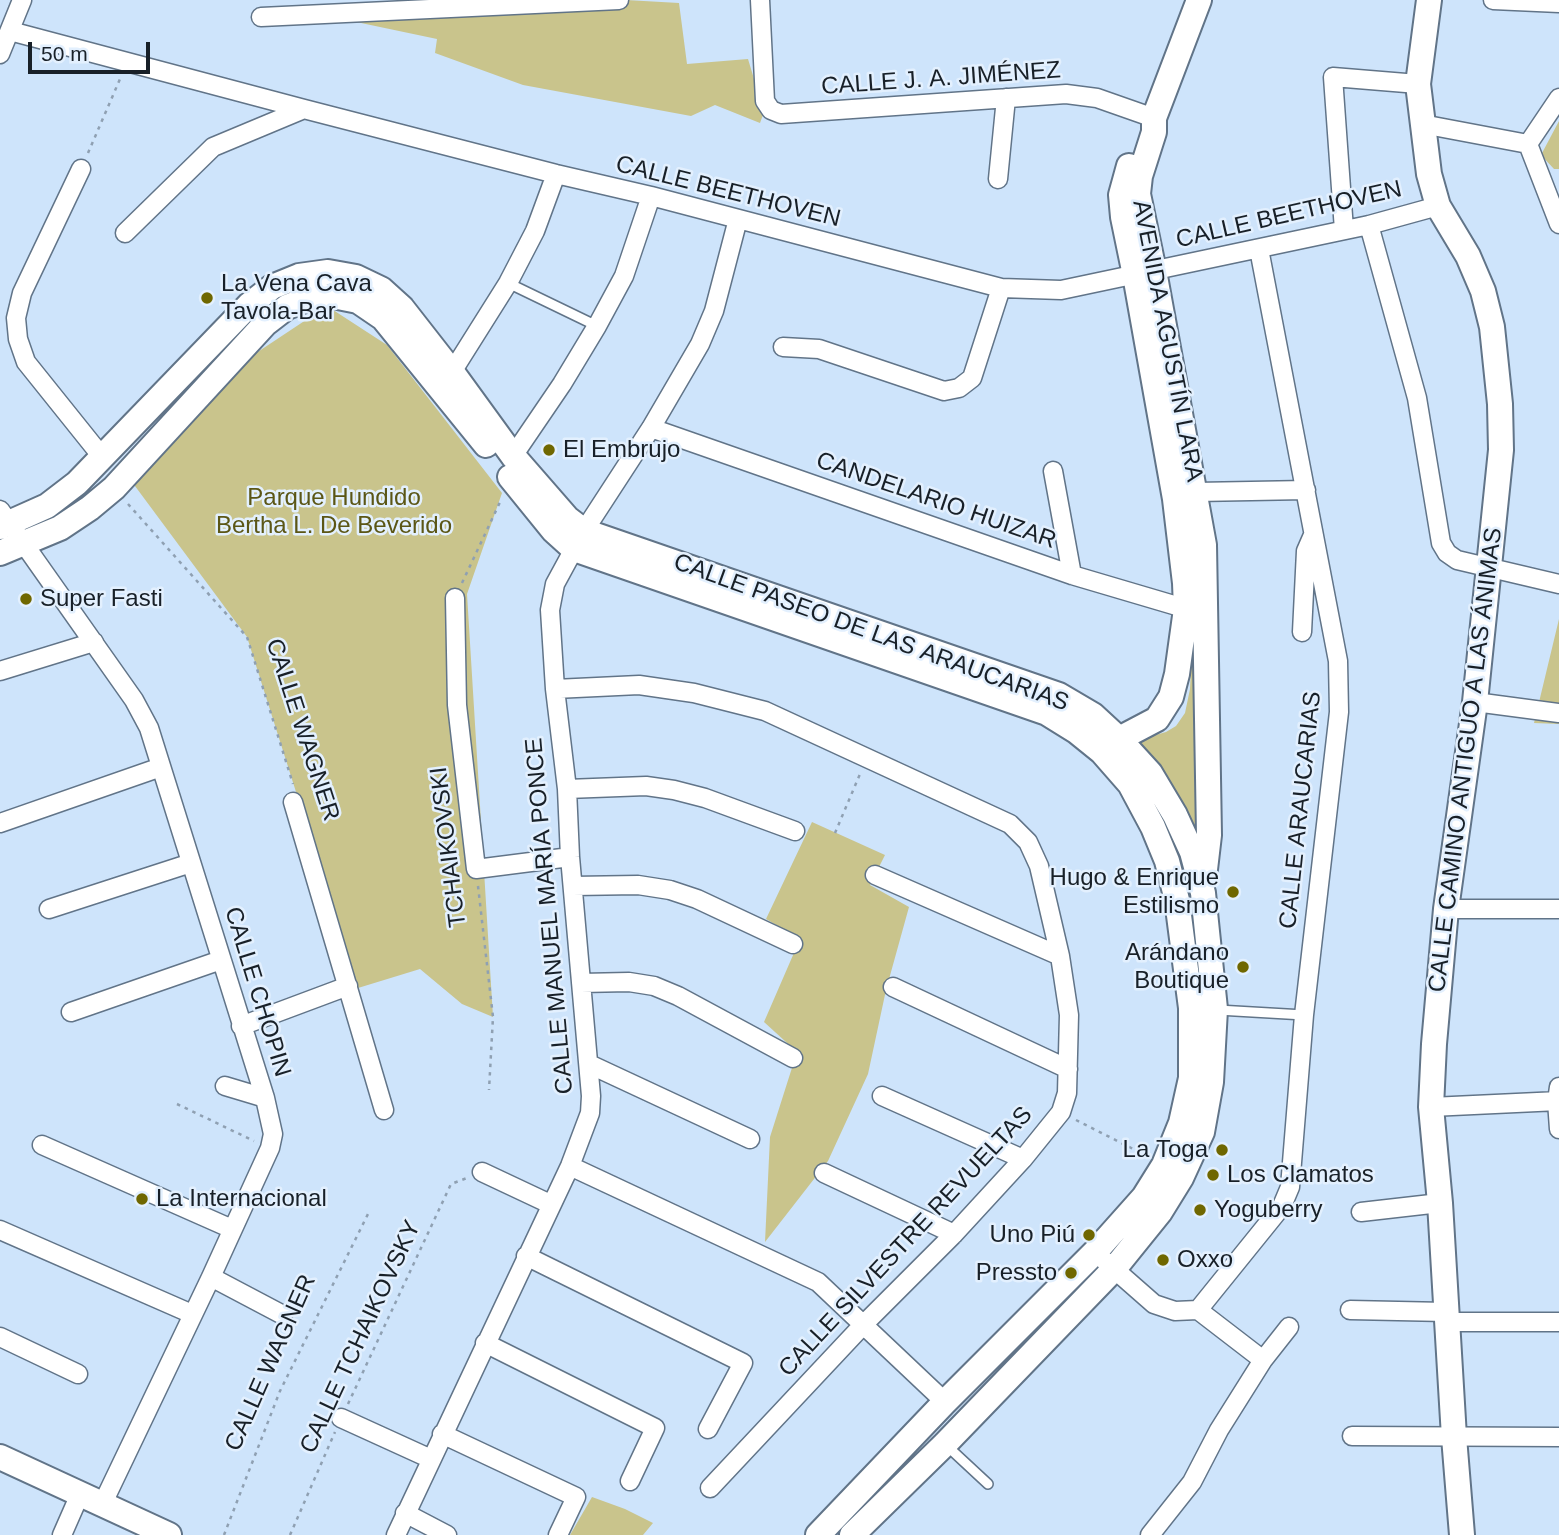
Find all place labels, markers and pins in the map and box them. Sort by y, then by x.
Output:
place label: La Vena Cava Tavola-Bar [221,270,372,326]
marker: La Vena Cava Tavola-Bar [199,290,215,306]
place label: El Embrujo [563,436,680,464]
marker: El Embrujo [541,442,557,458]
place label: Super Fasti [40,585,163,613]
marker: Super Fasti [18,591,34,607]
place label: Hugo & Enrique Estilismo [1050,864,1219,920]
marker: Hugo & Enrique Estilismo [1225,884,1241,900]
place label: Arándano Boutique [1125,939,1229,995]
marker: Arándano Boutique [1235,959,1251,975]
place label: La Toga [1123,1136,1208,1164]
marker: La Toga [1214,1142,1230,1158]
place label: Los Clamatos [1227,1161,1374,1189]
marker: Los Clamatos [1205,1167,1221,1183]
place label: La Internacional [156,1185,327,1213]
marker: La Internacional [134,1191,150,1207]
place label: Yoguberry [1214,1196,1323,1224]
marker: Yoguberry [1192,1202,1208,1218]
place label: Uno Piú [990,1221,1075,1249]
marker: Uno Piú [1081,1227,1097,1243]
place label: Oxxo [1177,1246,1233,1274]
marker: Oxxo [1155,1252,1171,1268]
place label: Pressto [976,1259,1057,1287]
marker: Pressto [1063,1265,1079,1281]

